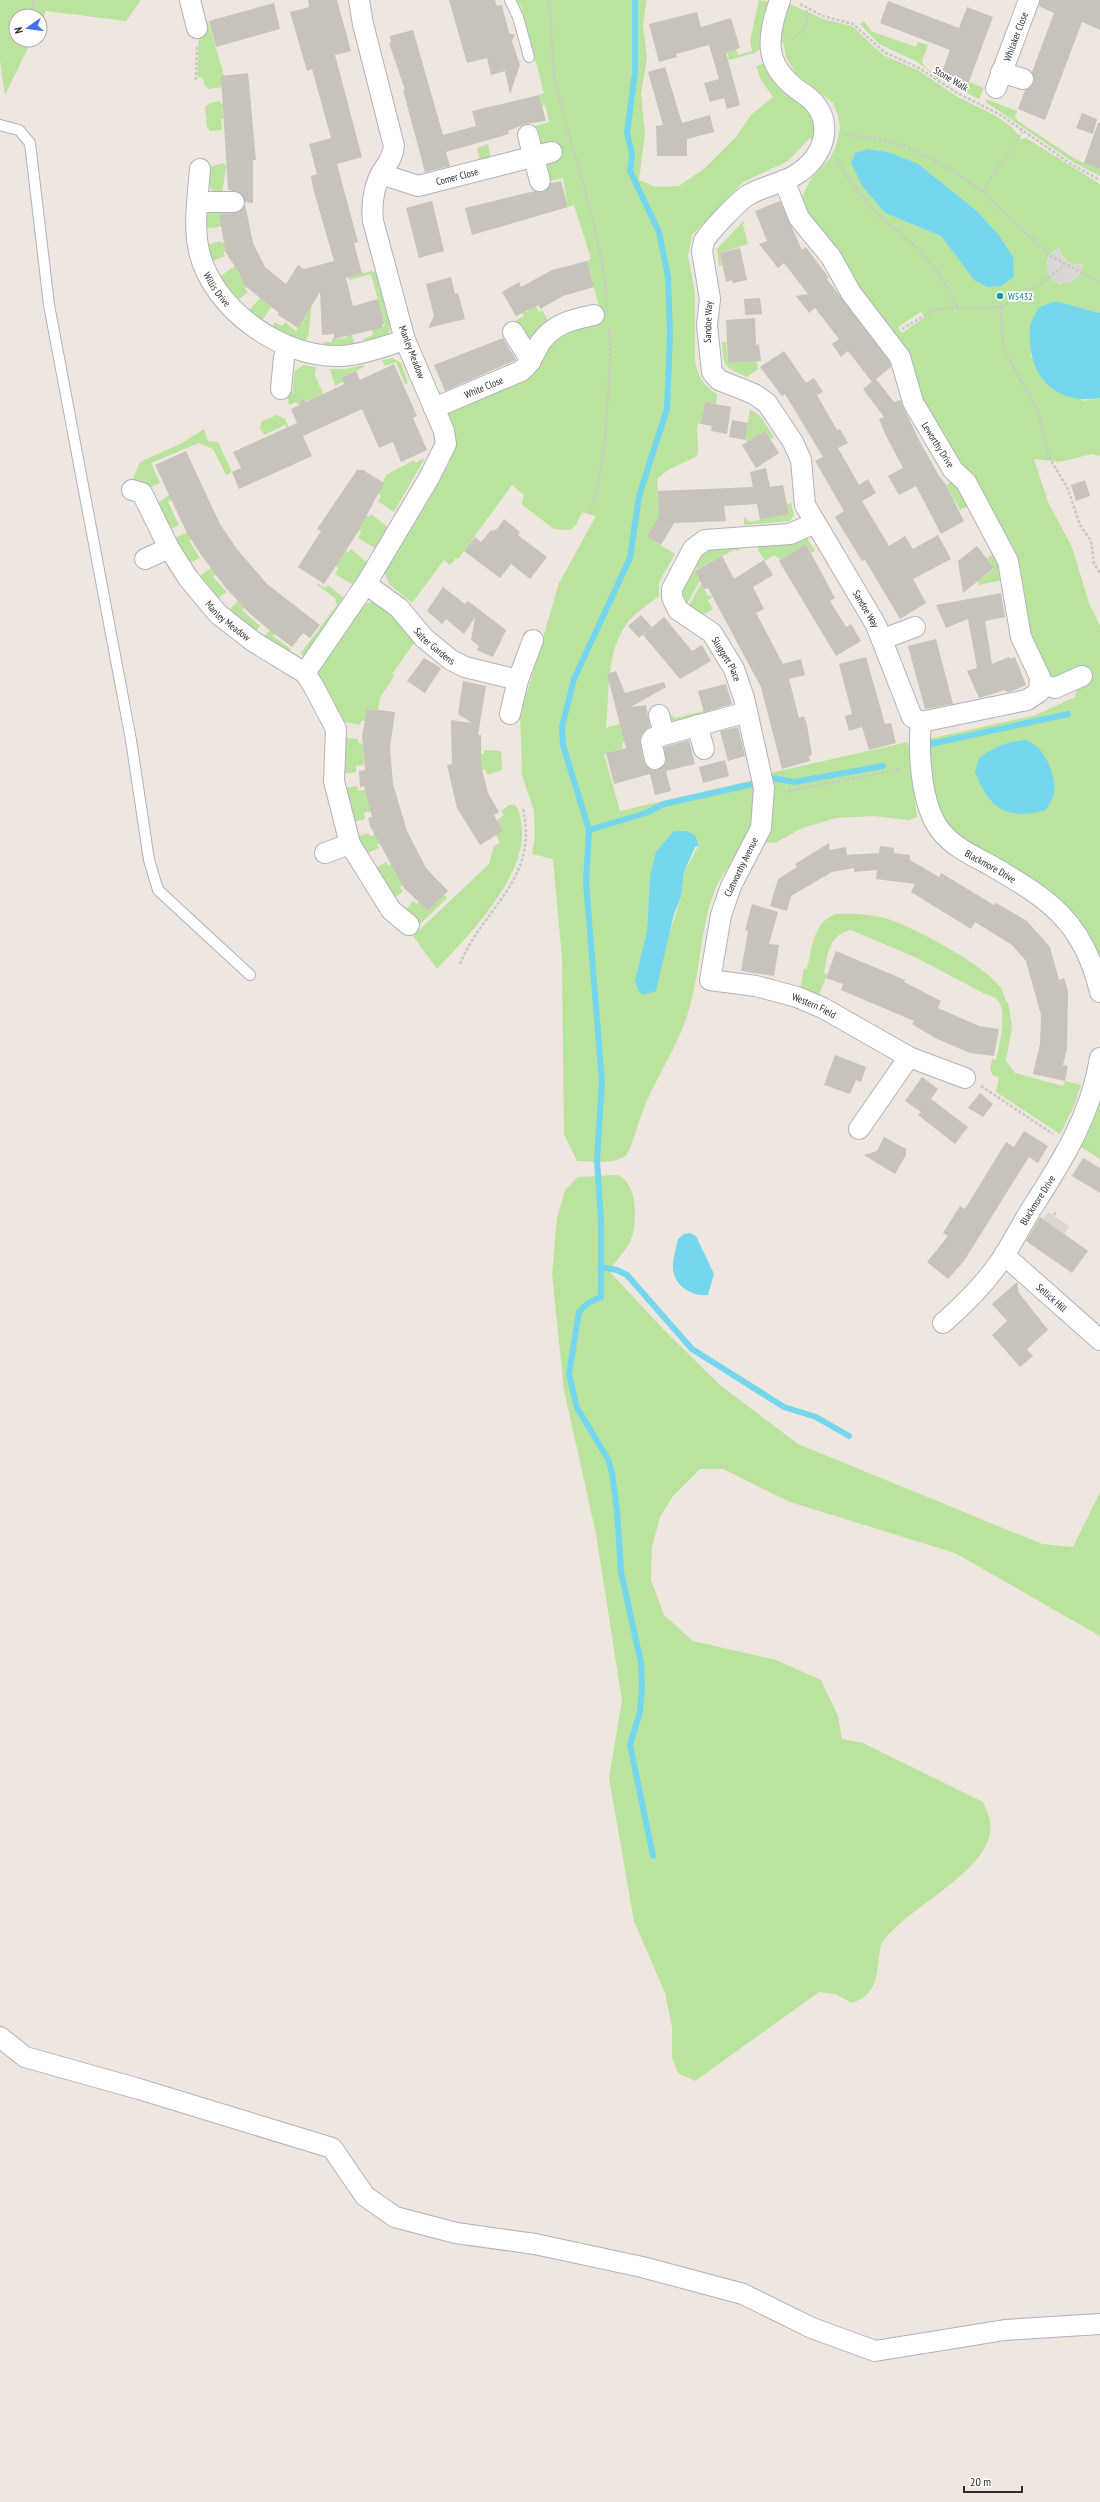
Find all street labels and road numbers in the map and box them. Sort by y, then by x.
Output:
street label: Whitaker Close [1000,10,1030,63]
street label: Stone Walk [931,64,971,95]
street label: Comer Close [434,165,479,188]
street label: Willis Drive [201,270,234,309]
street label: Sandoe Way [701,301,715,343]
street label: Manley Meadow [396,324,428,380]
street label: White Close [462,373,505,401]
street label: Leworthy Drive [919,420,957,470]
street label: Sandoe Way [850,588,883,629]
street label: Manley Meadow [203,598,253,644]
street label: Salter Gardens [411,625,458,668]
street label: Sluggett Place [709,634,744,683]
street label: Clatworthy Avenue [721,835,761,899]
street label: Blackmore Drive [963,846,1019,885]
street label: Western Field [791,990,839,1021]
street label: Blackmore Drive [1017,1173,1058,1227]
street label: Sellick Hill [1034,1280,1071,1315]

